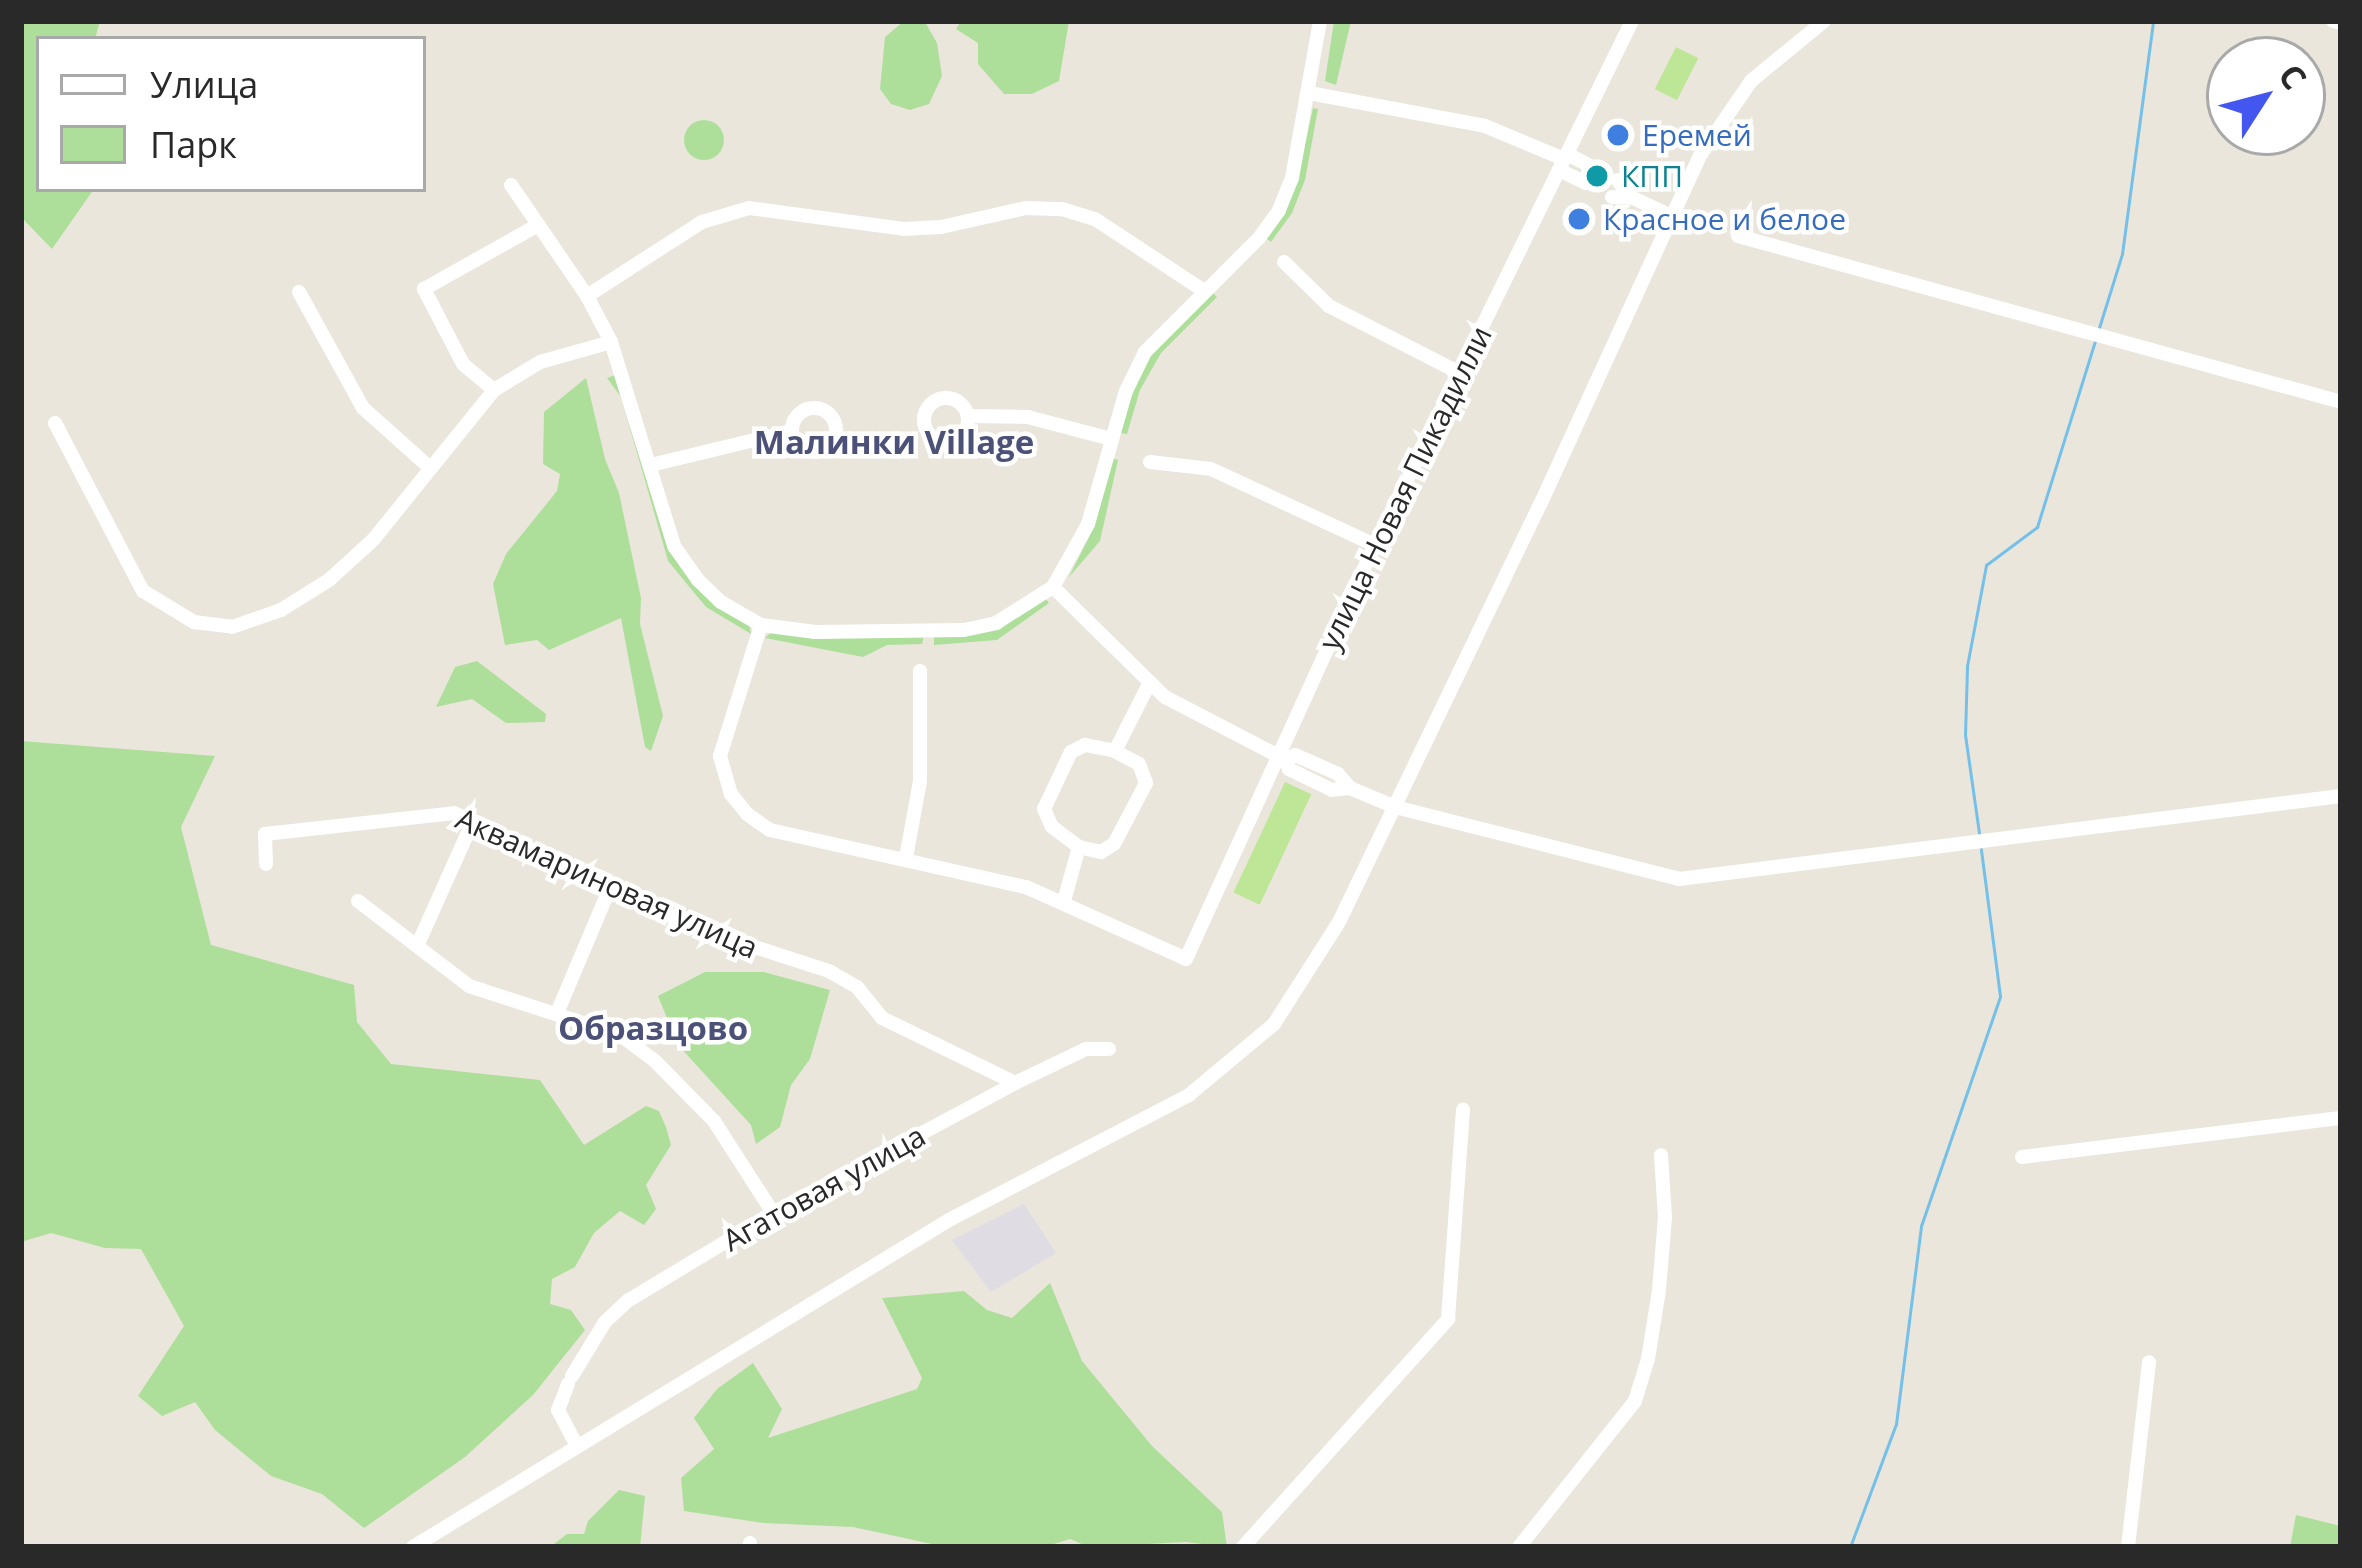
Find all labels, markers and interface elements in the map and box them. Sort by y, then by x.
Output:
legend [36,36,426,192]
north arrow [2206,36,2326,156]
text: С [2269,55,2317,98]
text: Улица [150,60,258,109]
place label: Еремей [1642,117,1752,153]
text: Парк [150,120,237,169]
marker: Еремей [1605,122,1631,148]
place label: КПП [1621,158,1683,194]
marker: КПП [1584,163,1610,189]
place label: Красное и белое [1603,201,1846,237]
marker: Красное и белое [1566,206,1592,232]
street label: улица Новая Пикадилли [1311,320,1499,656]
district label: Малинки Village [754,422,1034,462]
street label: Аквамариновая улица [451,800,763,966]
district label: Образцово [558,1008,748,1048]
street label: Агатовая улица [717,1118,931,1258]

